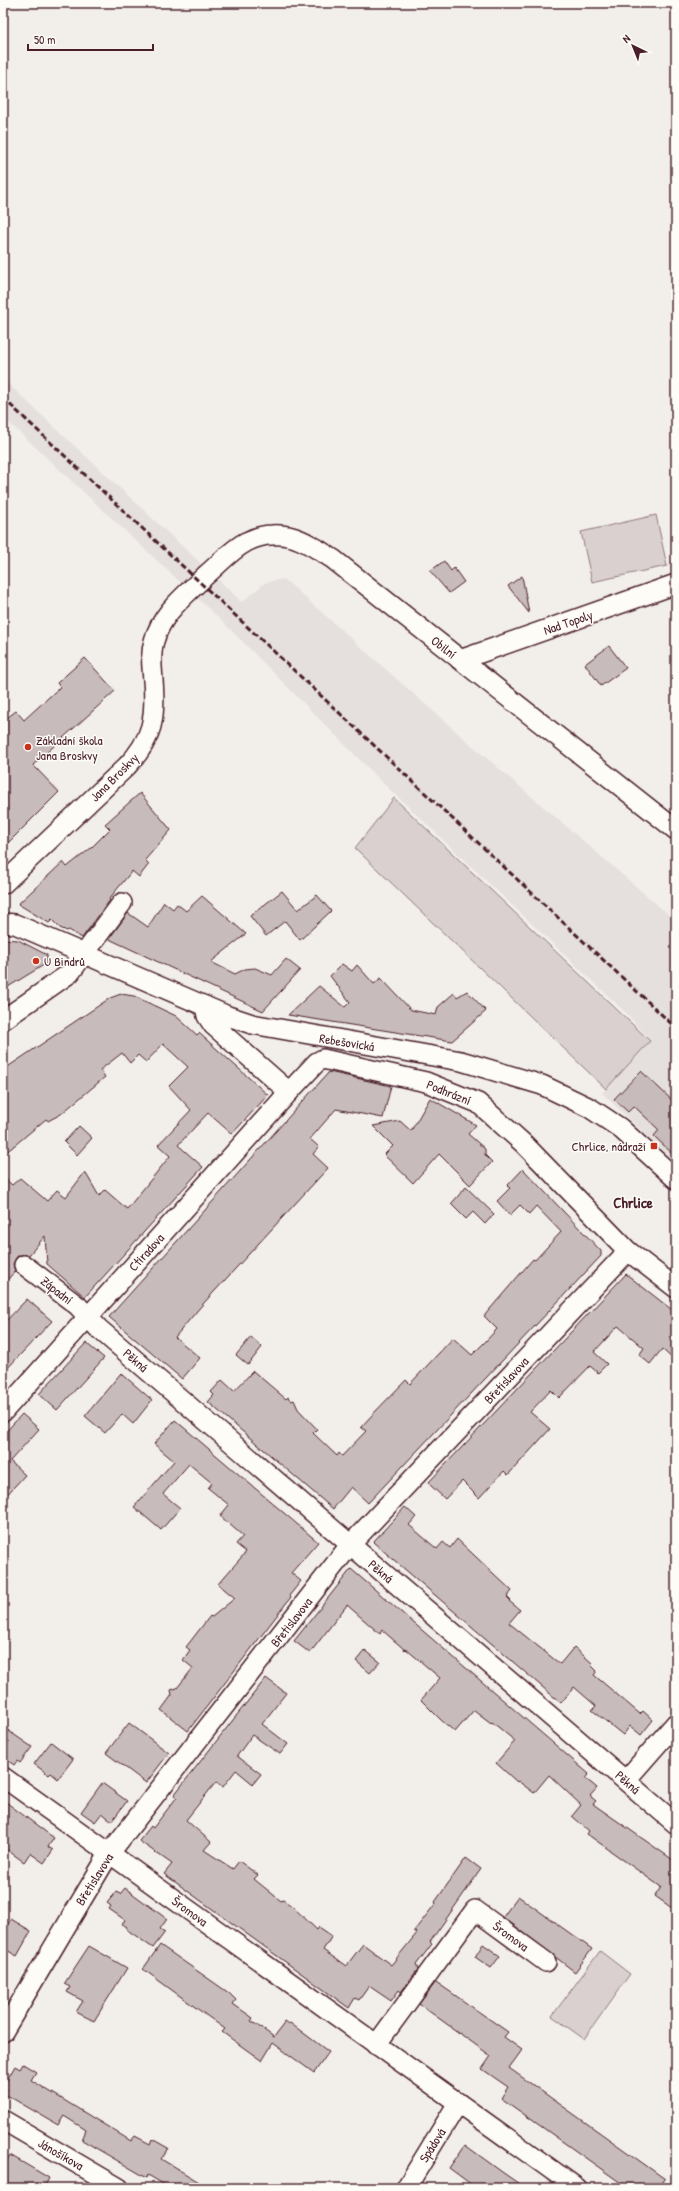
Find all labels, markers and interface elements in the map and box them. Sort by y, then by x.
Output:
scale bar [28,26,153,52]
north arrow [613,26,653,66]
text: 50 m [34,31,55,48]
text: N [619,31,633,46]
street label: Nad Topoly [541,605,596,639]
street label: Obilní [428,631,461,663]
place label: Základní škola Jana Broskvy [36,731,103,764]
marker: Základní škola Jana Broskvy [23,742,33,752]
street label: Jana Broskvy [86,748,143,805]
place label: U Bindrů [44,952,85,970]
marker: U Bindrů [31,956,41,966]
street label: Rebešovická [318,1029,376,1055]
street label: Podhrázní [424,1075,474,1109]
place label: Chrlice, nádraží [572,1137,646,1155]
marker: Chrlice, nádraží [649,1141,659,1151]
district label: Chrlice [613,1192,653,1213]
street label: Ctiradova [124,1229,168,1275]
street label: Západní [37,1272,77,1308]
street label: Pěkná [120,1344,152,1376]
street label: Břetislavova [479,1352,533,1408]
street label: Pěkná [365,1555,397,1587]
street label: Břetislavova [266,1593,316,1651]
street label: Pěkná [612,1766,644,1798]
street label: Břetislavova [71,1849,117,1909]
street label: Šromova [168,1892,212,1930]
street label: Šromova [489,1917,533,1955]
street label: Spádová [415,2124,449,2166]
street label: Jánošíkova [35,2134,87,2174]

